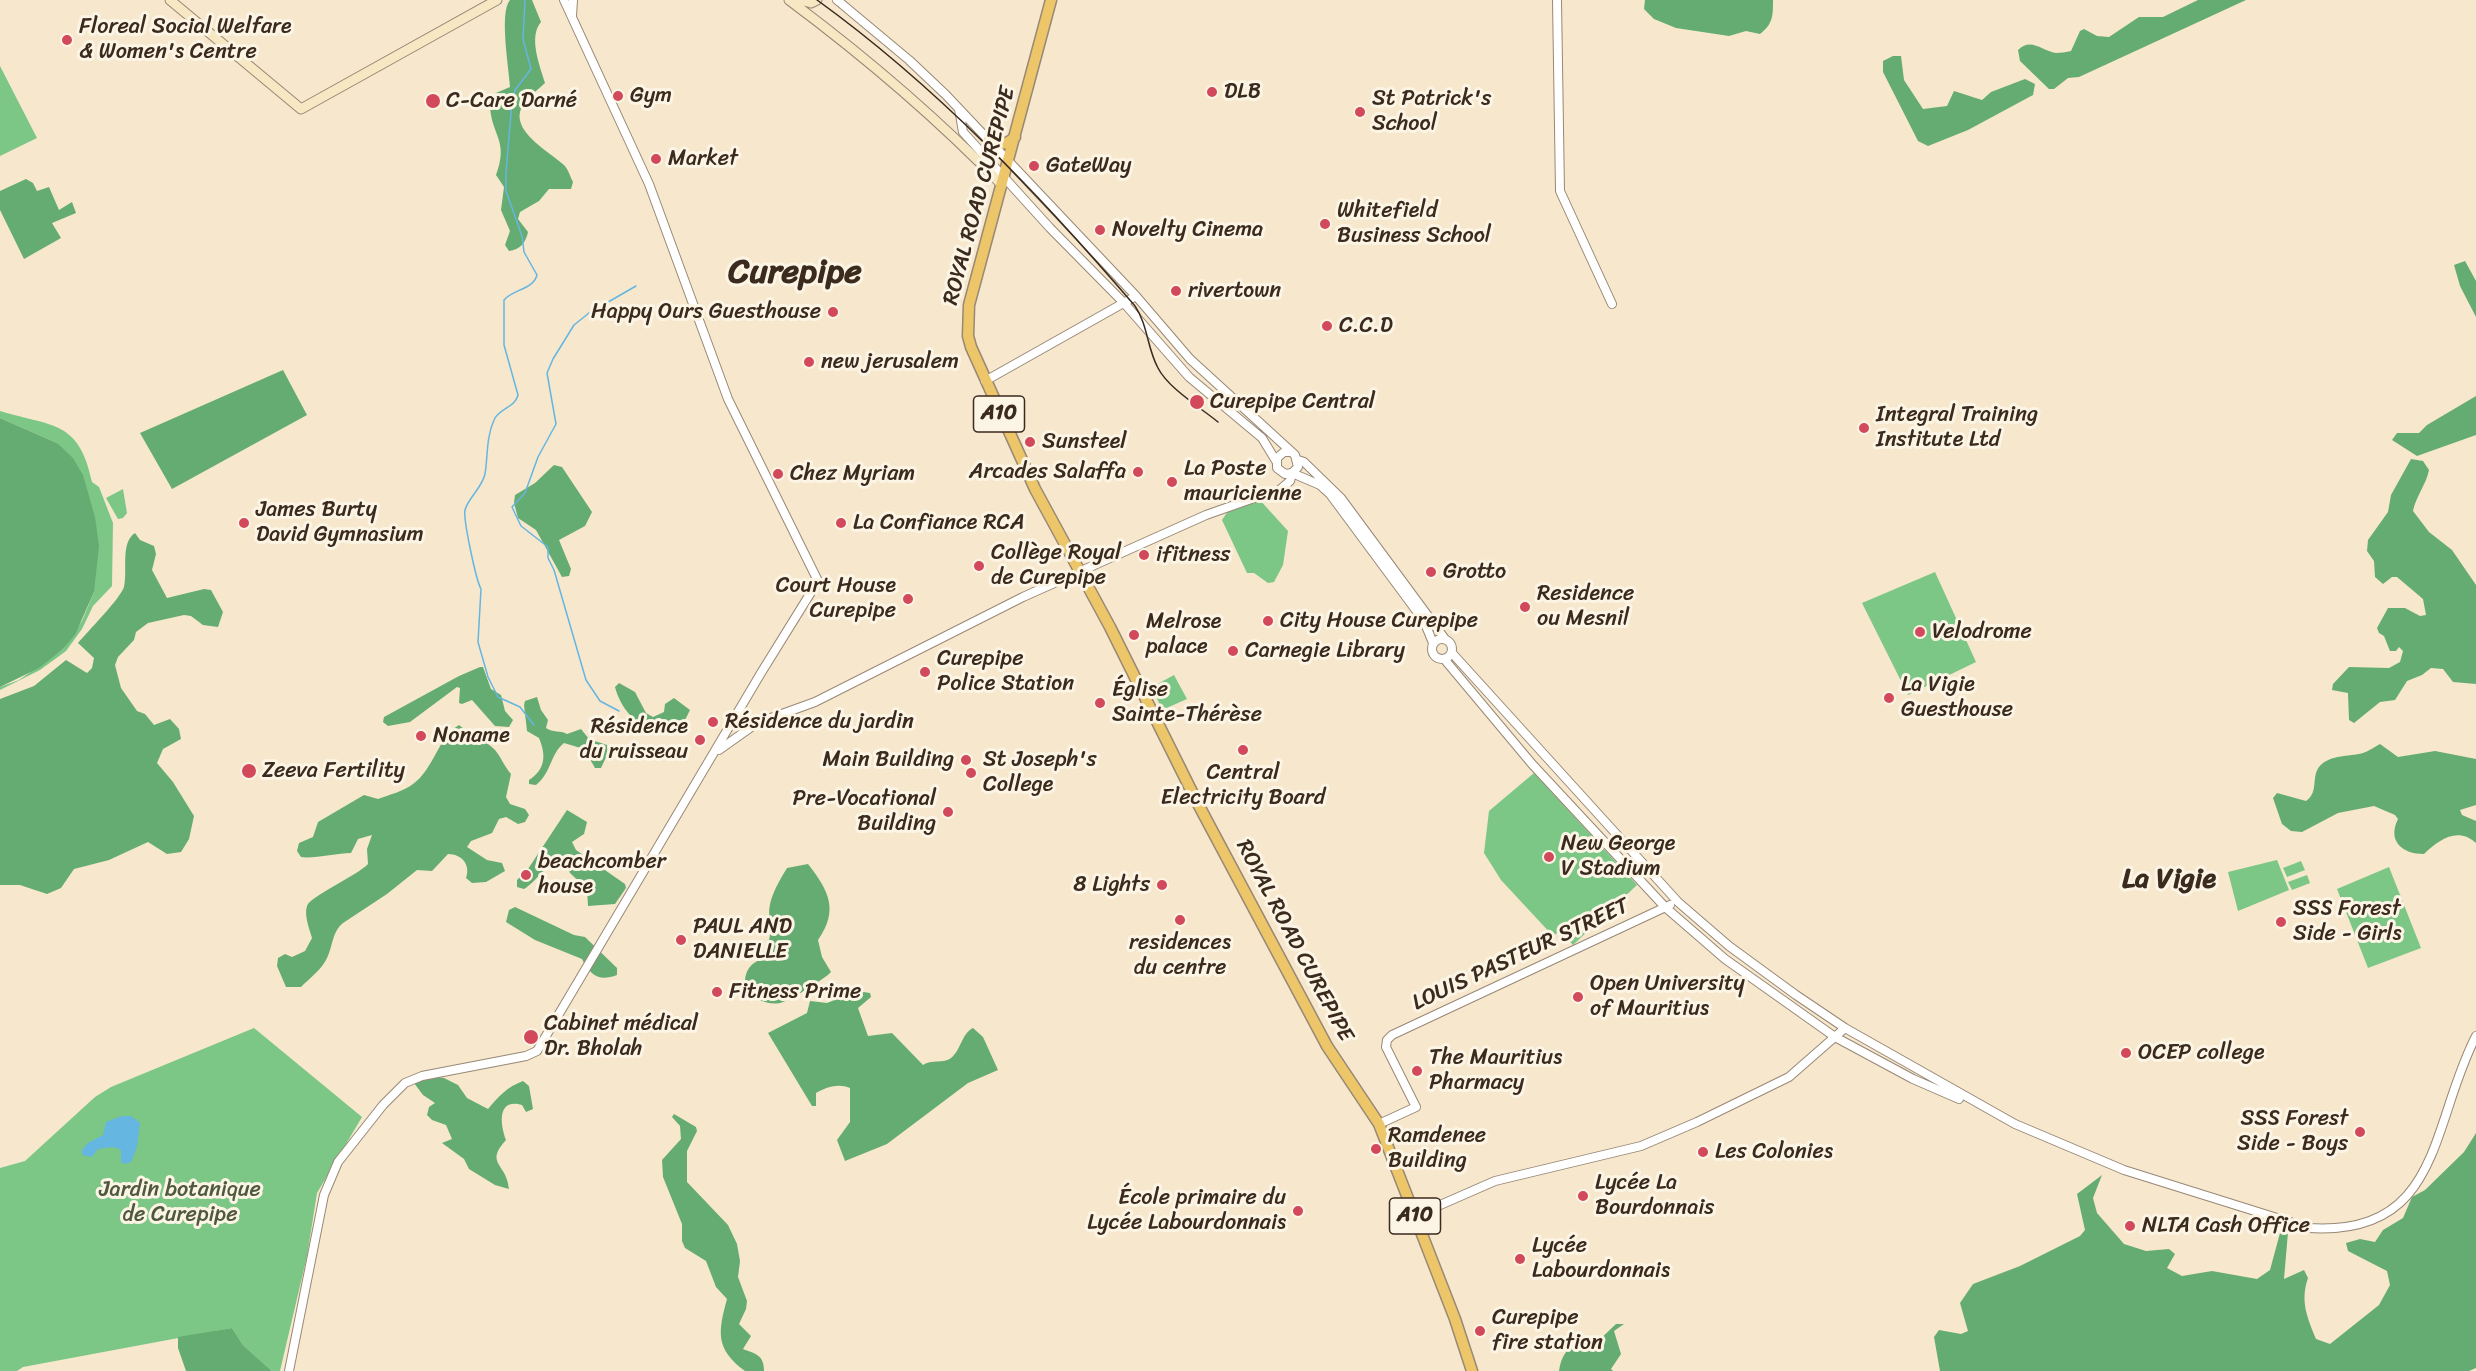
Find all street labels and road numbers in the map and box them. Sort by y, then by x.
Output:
street label: ROYAL ROAD CUREPIPE [938,84,1022,308]
road number: A10 [974,396,1024,432]
street label: ROYAL ROAD CUREPIPE [1230,836,1358,1046]
street label: LOUIS PASTEUR STREET [1408,893,1634,1017]
road number: A10 [1390,1198,1440,1234]

